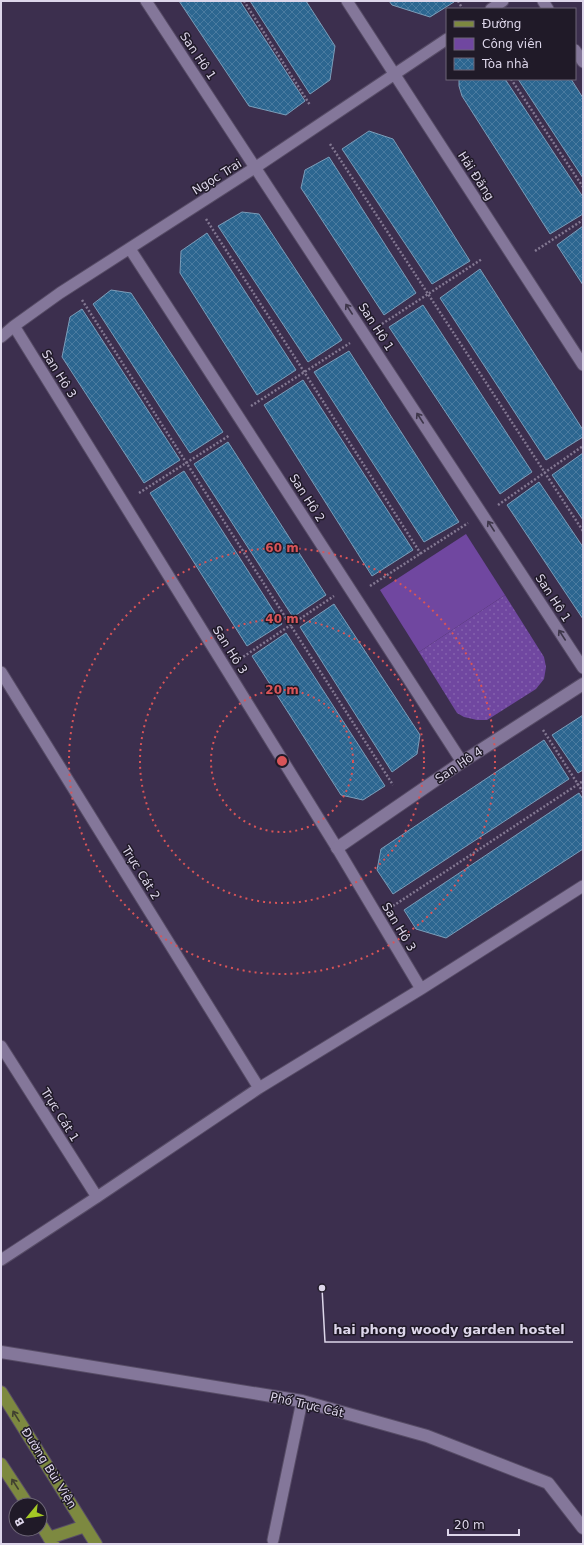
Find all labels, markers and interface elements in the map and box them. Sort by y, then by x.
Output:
legend [446,8,576,80]
text: Đường [482,17,521,31]
street label: San Hô 1 [177,30,219,82]
text: Công viên [482,37,542,51]
text: Tòa nhà [481,57,529,71]
street label: Hải Đăng [455,149,497,203]
street label: Ngọc Trai [190,156,244,198]
street label: San Hô 1 [355,300,397,354]
one-way arrow [344,303,352,315]
street label: San Hô 3 [39,347,79,401]
one-way arrow [415,412,423,424]
street label: San Hô 2 [286,471,328,525]
one-way arrow [486,521,495,532]
text: 60 m [265,541,299,555]
street label: San Hô 1 [532,571,574,625]
text: 40 m [265,612,299,626]
street label: San Hô 3 [210,623,250,677]
one-way arrow [558,630,566,641]
text: 20 m [265,683,299,697]
street label: San Hô 4 [433,744,485,786]
centre of rings [275,754,289,768]
street label: Trực Cát 2 [119,843,163,902]
street label: San Hô 3 [379,900,419,954]
street label: Trực Cát 1 [38,1085,82,1144]
callout: hai phong woody garden hostel [325,1317,573,1342]
text: hai phong woody garden hostel [333,1322,565,1337]
street label: Phố Trực Cát [269,1390,345,1420]
one-way arrow [12,1411,20,1422]
street label: Đường Bùi Viện [19,1425,79,1511]
one-way arrow [10,1478,18,1490]
north arrow [8,1497,48,1537]
scale bar [448,1511,519,1537]
text: B [12,1515,27,1528]
text: 20 m [454,1518,485,1532]

